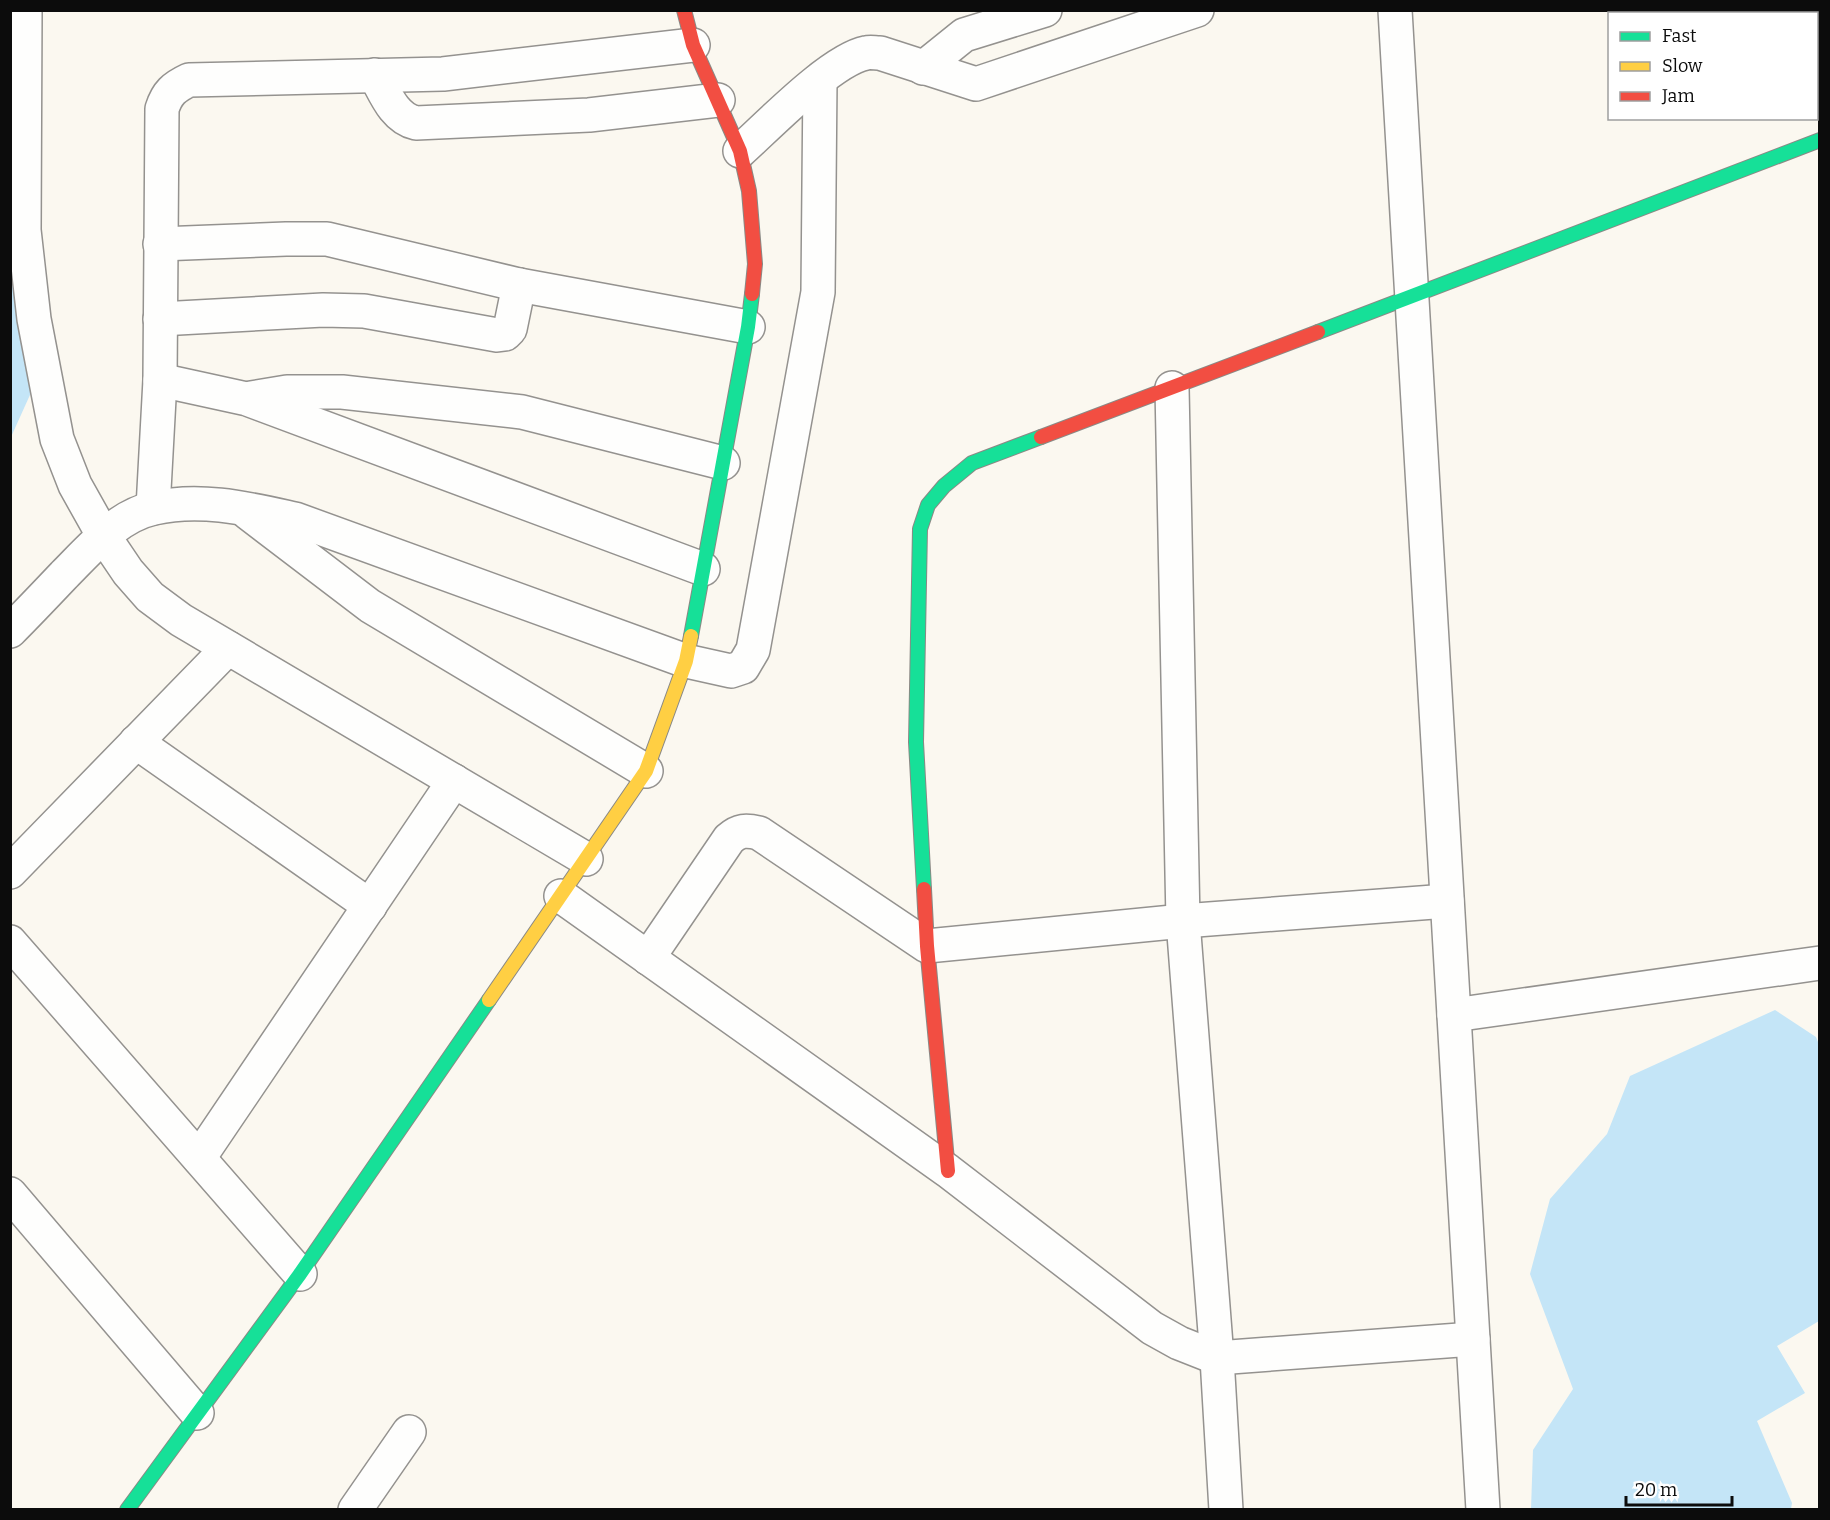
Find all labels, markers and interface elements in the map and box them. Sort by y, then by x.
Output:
legend [1608,12,1818,120]
text: Fast [1662,25,1697,47]
text: Slow [1662,55,1703,77]
text: Jam [1661,85,1695,107]
scale bar [1626,1469,1732,1507]
text: 20 m [1635,1479,1677,1501]

